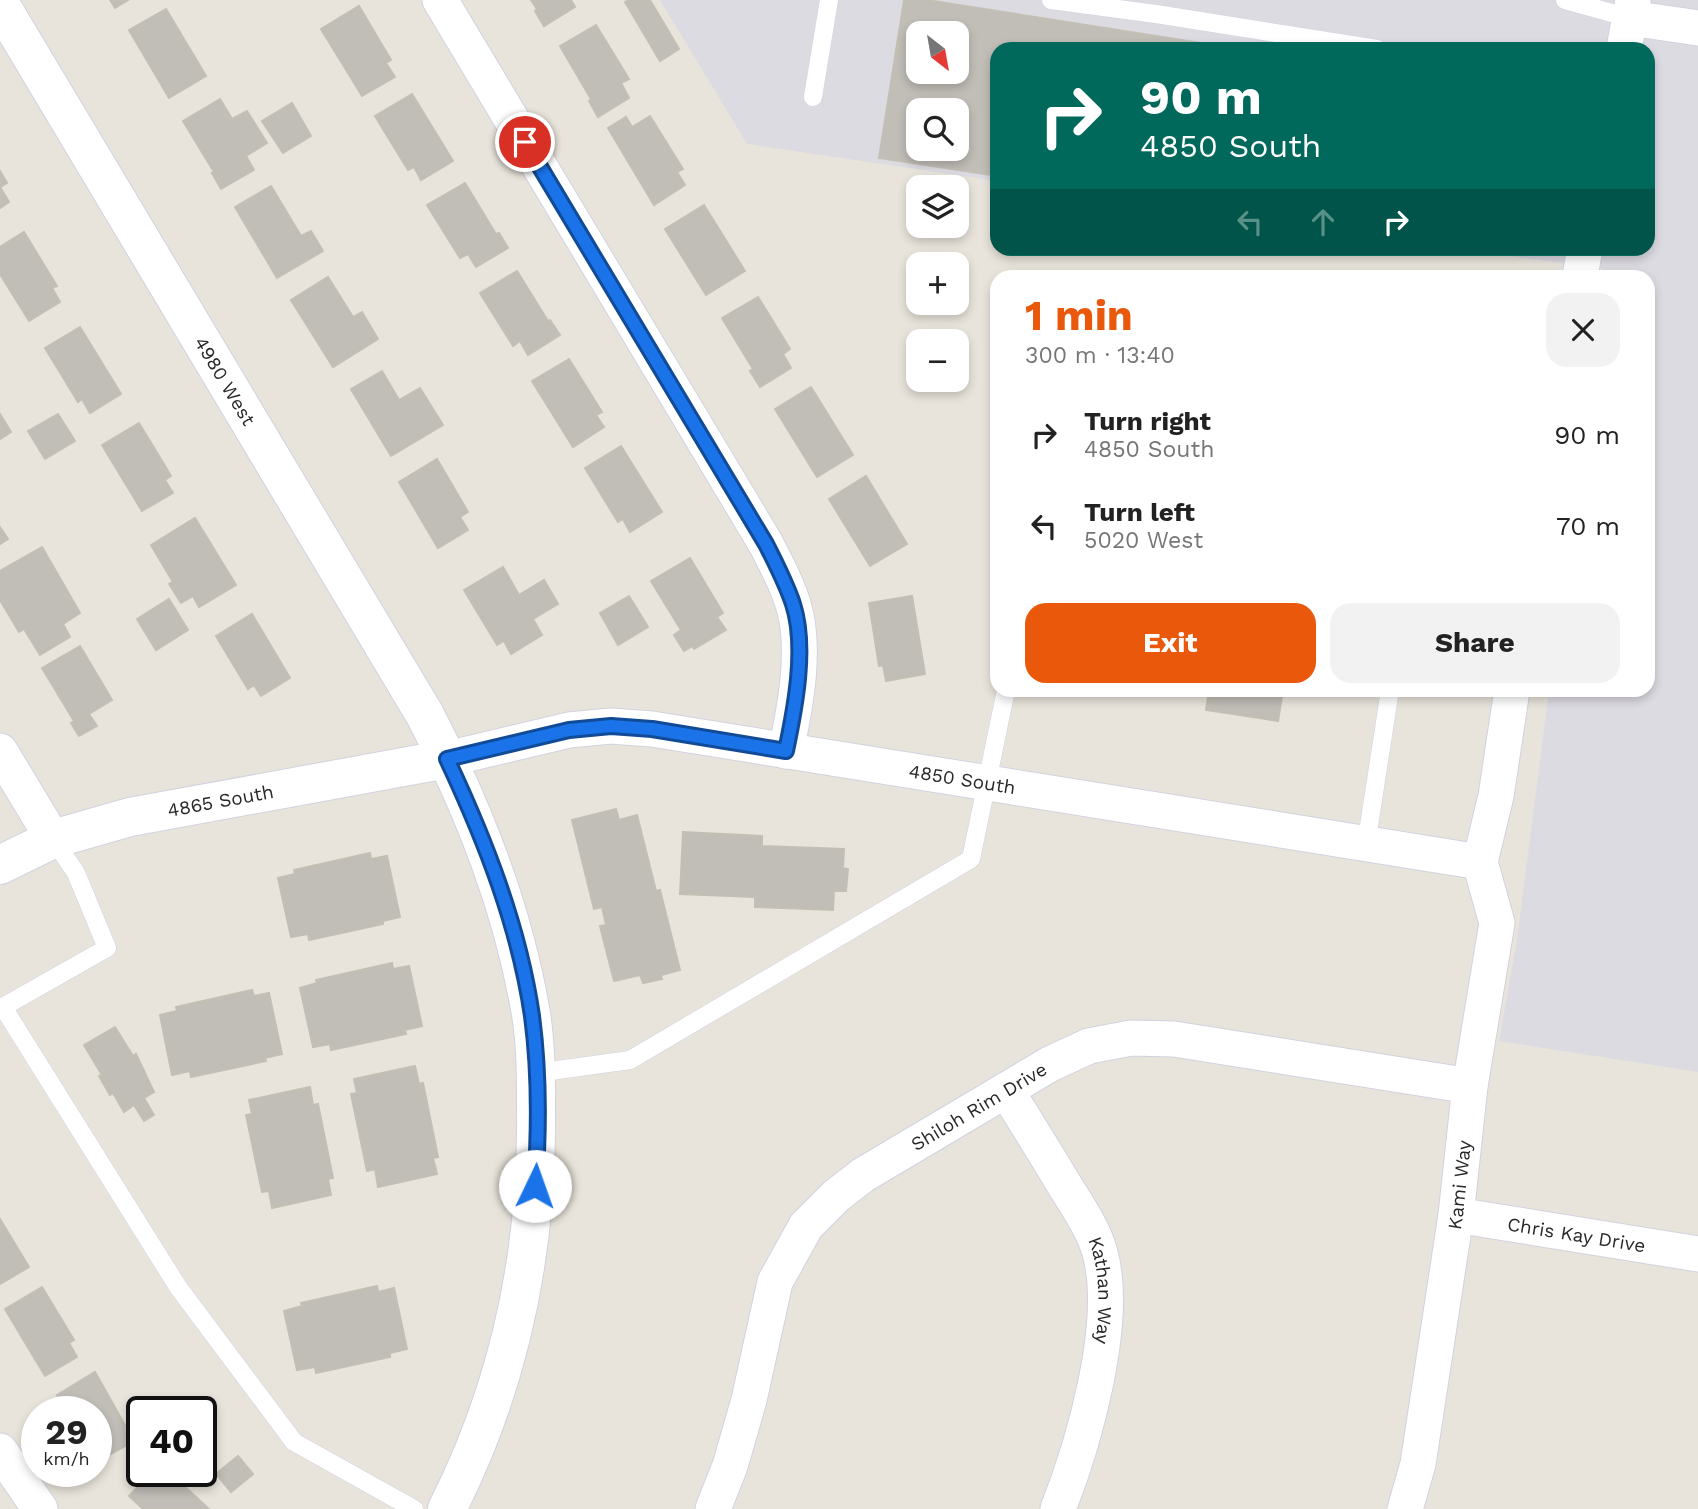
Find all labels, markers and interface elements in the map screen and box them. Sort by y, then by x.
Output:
north arrow [906,21,970,84]
map controls [906,21,969,392]
text: 90 m [1140,68,1262,126]
icon: right [1025,70,1116,161]
button: search [906,98,969,161]
pin [495,112,555,172]
icon: arrive [506,123,544,161]
text: 4850 South [1140,127,1321,165]
button: layers [906,175,969,238]
icon: left [1231,203,1269,241]
icon: ahead [1304,203,1342,241]
icon: right [1377,203,1415,241]
button: + [906,252,969,315]
text: 1 min [1025,291,1133,340]
button: close [1546,293,1620,367]
button: − [906,329,969,392]
street label: 4980 West [189,332,260,430]
text: 300 m · 13:40 [1025,342,1175,369]
text: Turn right [1084,406,1211,436]
icon: right [1025,416,1063,454]
text: 90 m [1554,420,1620,450]
text: 4850 South [1084,436,1214,463]
text: Turn left [1084,497,1195,527]
icon: left [1025,507,1063,545]
text: 70 m [1556,511,1620,541]
text: 5020 West [1084,527,1203,554]
button: Exit [1025,603,1316,683]
button: Share [1330,603,1620,683]
street label: 4850 South [907,759,1017,799]
street label: 4865 South [166,780,275,822]
street label: Shiloh Rim Drive [907,1058,1051,1156]
street label: Kami Way [1443,1139,1476,1231]
position arrow [498,1149,572,1223]
street label: Chris Kay Drive [1506,1212,1647,1257]
street label: Kathan Way [1083,1233,1116,1345]
speed limit sign: 40 [126,1396,217,1487]
text: 29 [45,1411,88,1453]
text: km/h [43,1448,90,1469]

